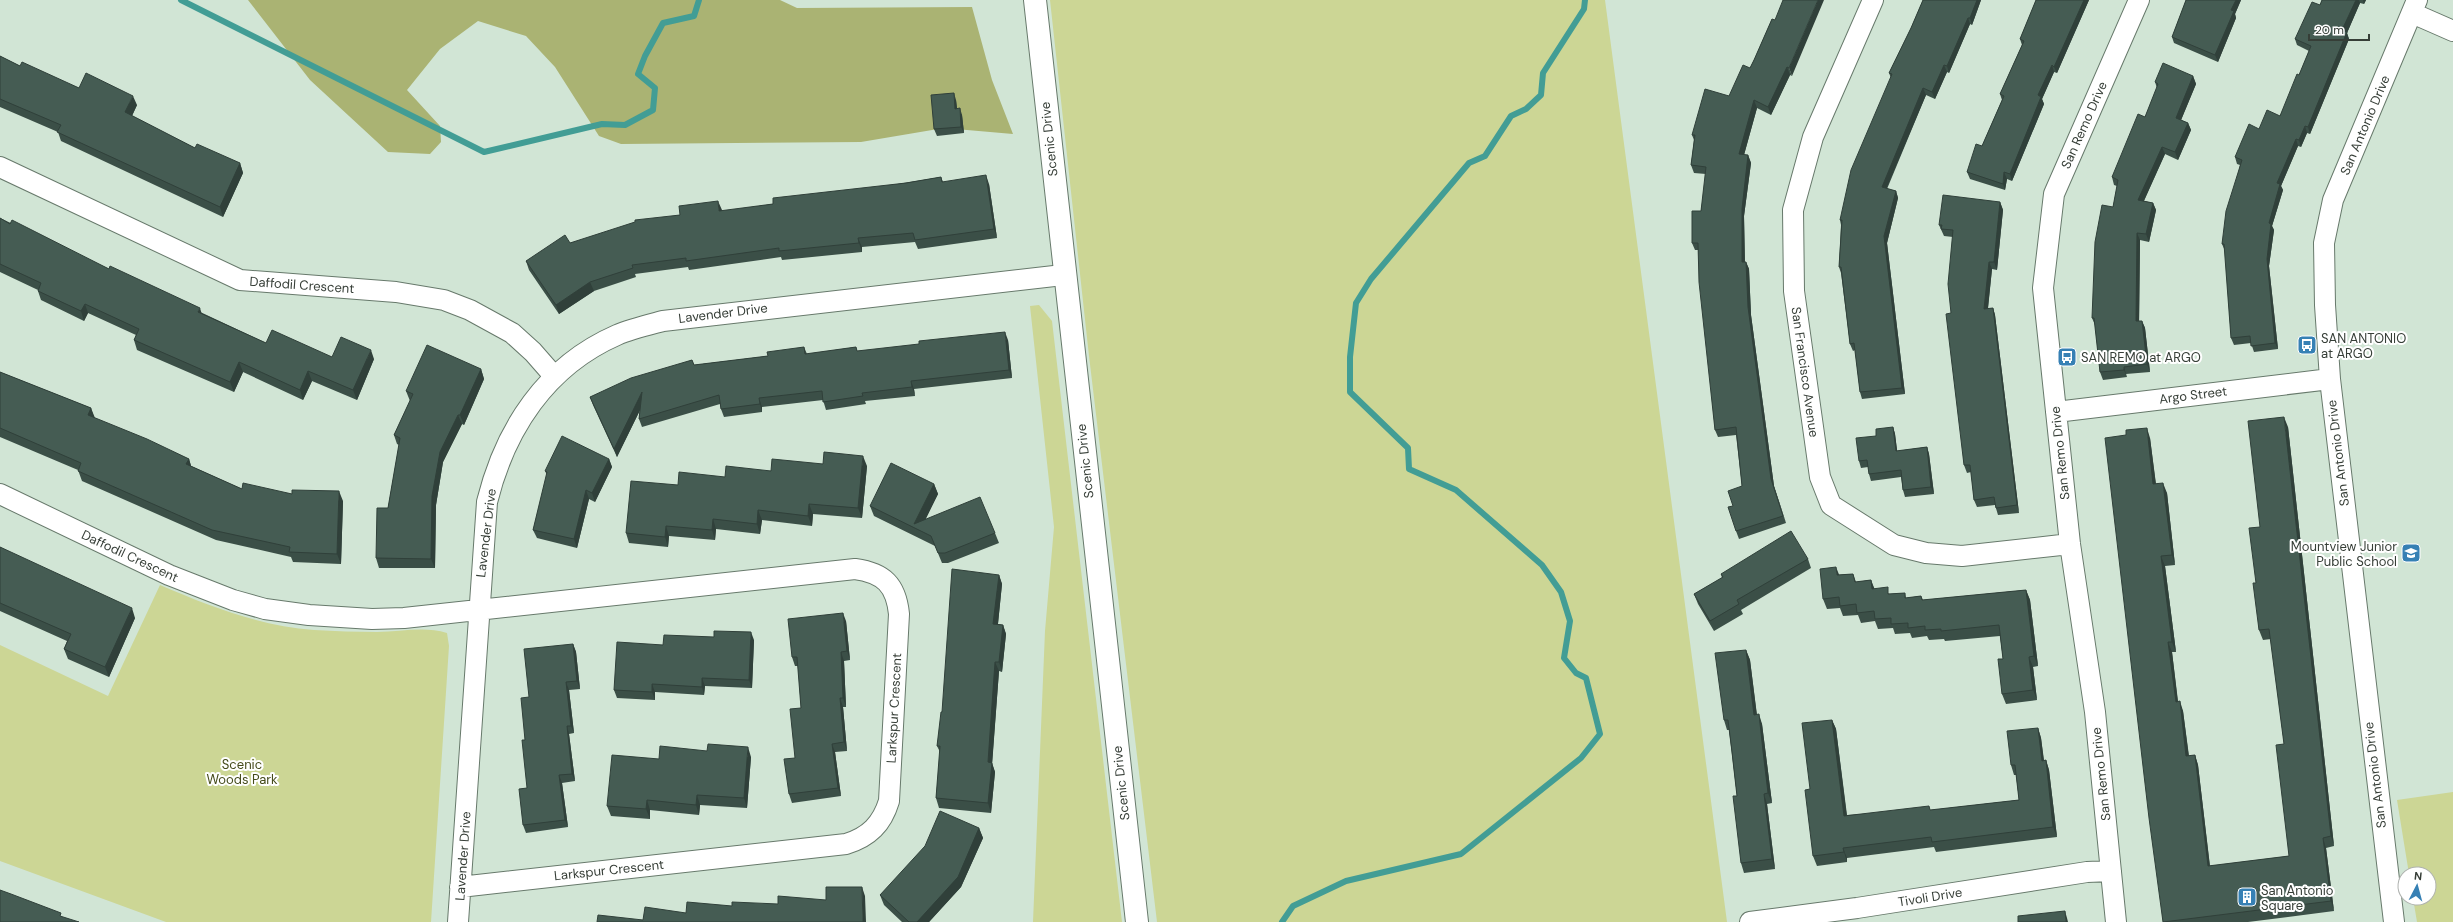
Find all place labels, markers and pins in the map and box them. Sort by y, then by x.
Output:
place label: SAN ANTONIO at ARGO [2321,330,2406,362]
bus stop icon: SAN ANTONIO at ARGO [2296,334,2318,356]
bus stop icon: SAN REMO at ARGO [2056,346,2078,368]
place label: SAN REMO at ARGO [2081,349,2201,366]
place label: Mountview Junior Public School [2291,538,2397,570]
school or university icon: Mountview Junior Public School [2400,542,2422,564]
place label: San Antonio Square [2261,882,2334,914]
building icon: San Antonio Square [2236,886,2258,908]

